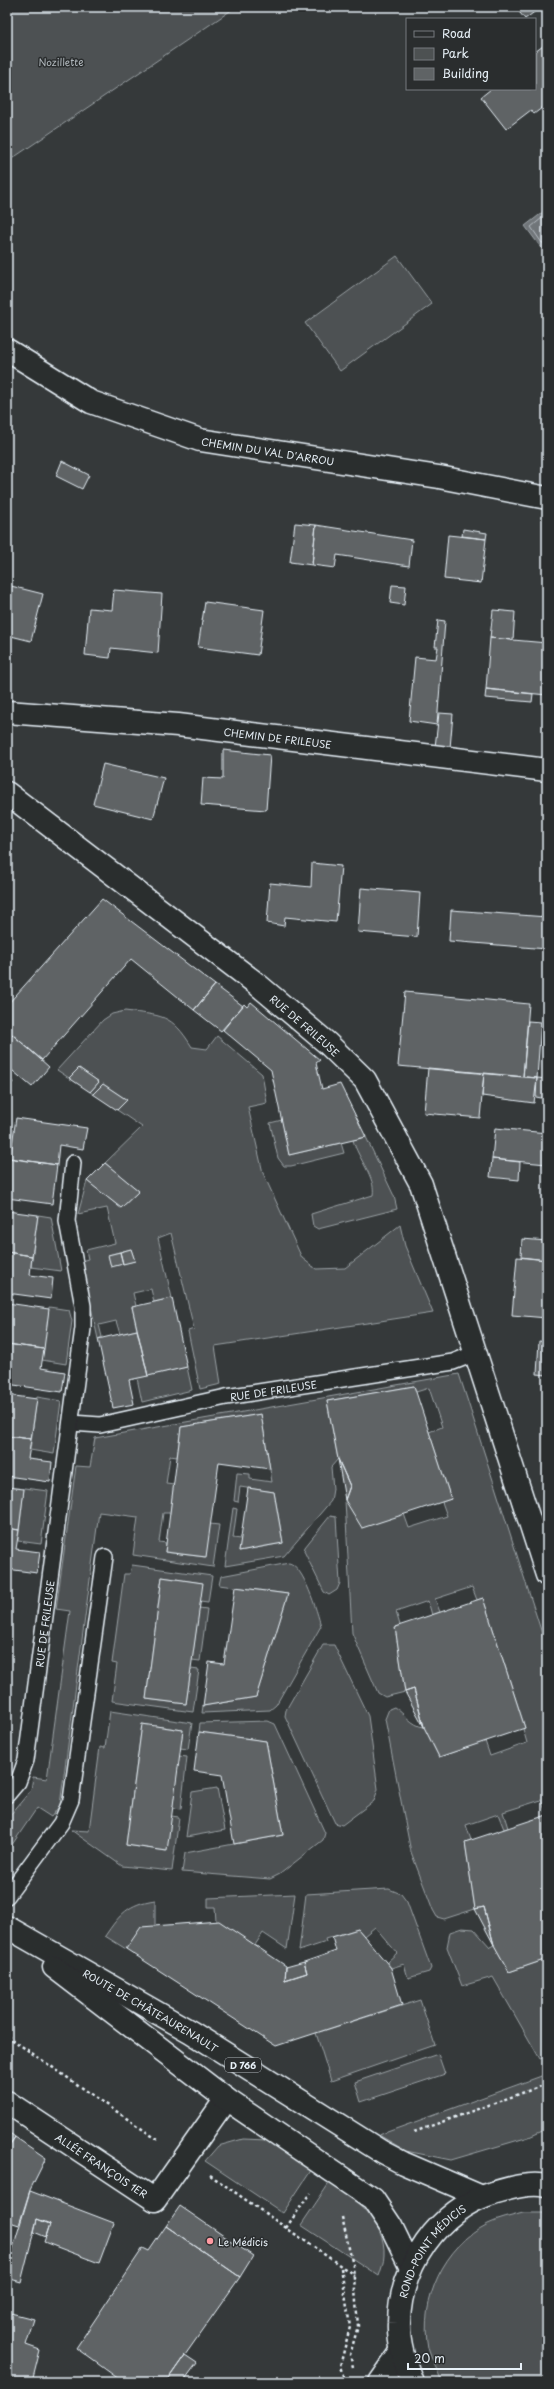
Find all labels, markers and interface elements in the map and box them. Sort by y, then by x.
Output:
legend [406,18,536,90]
text: Road [442,24,471,42]
text: Park [442,44,469,62]
park label: Nozillette [38,54,84,69]
text: Building [442,64,489,82]
street label: CHEMIN DU VAL D'ARROU [200,433,335,468]
street label: CHEMIN DE FRILEUSE [223,723,333,751]
street label: RUE DE FRILEUSE [267,991,344,1059]
street label: RUE DE FRILEUSE [229,1376,318,1404]
street label: RUE DE FRILEUSE [31,1579,57,1668]
street label: ROUTE DE CHÂTEAURENAULT [81,1965,221,2055]
road number: D 766 [225,2058,261,2072]
street label: ALLÉE FRANÇOIS 1ER [53,2129,151,2201]
street label: ROND-POINT MÉDICIS [394,2200,468,2299]
place label: Le Médicis [218,2234,268,2249]
marker: Le Médicis [205,2236,215,2246]
scale bar [408,2345,521,2371]
text: 20 m [414,2349,445,2367]

